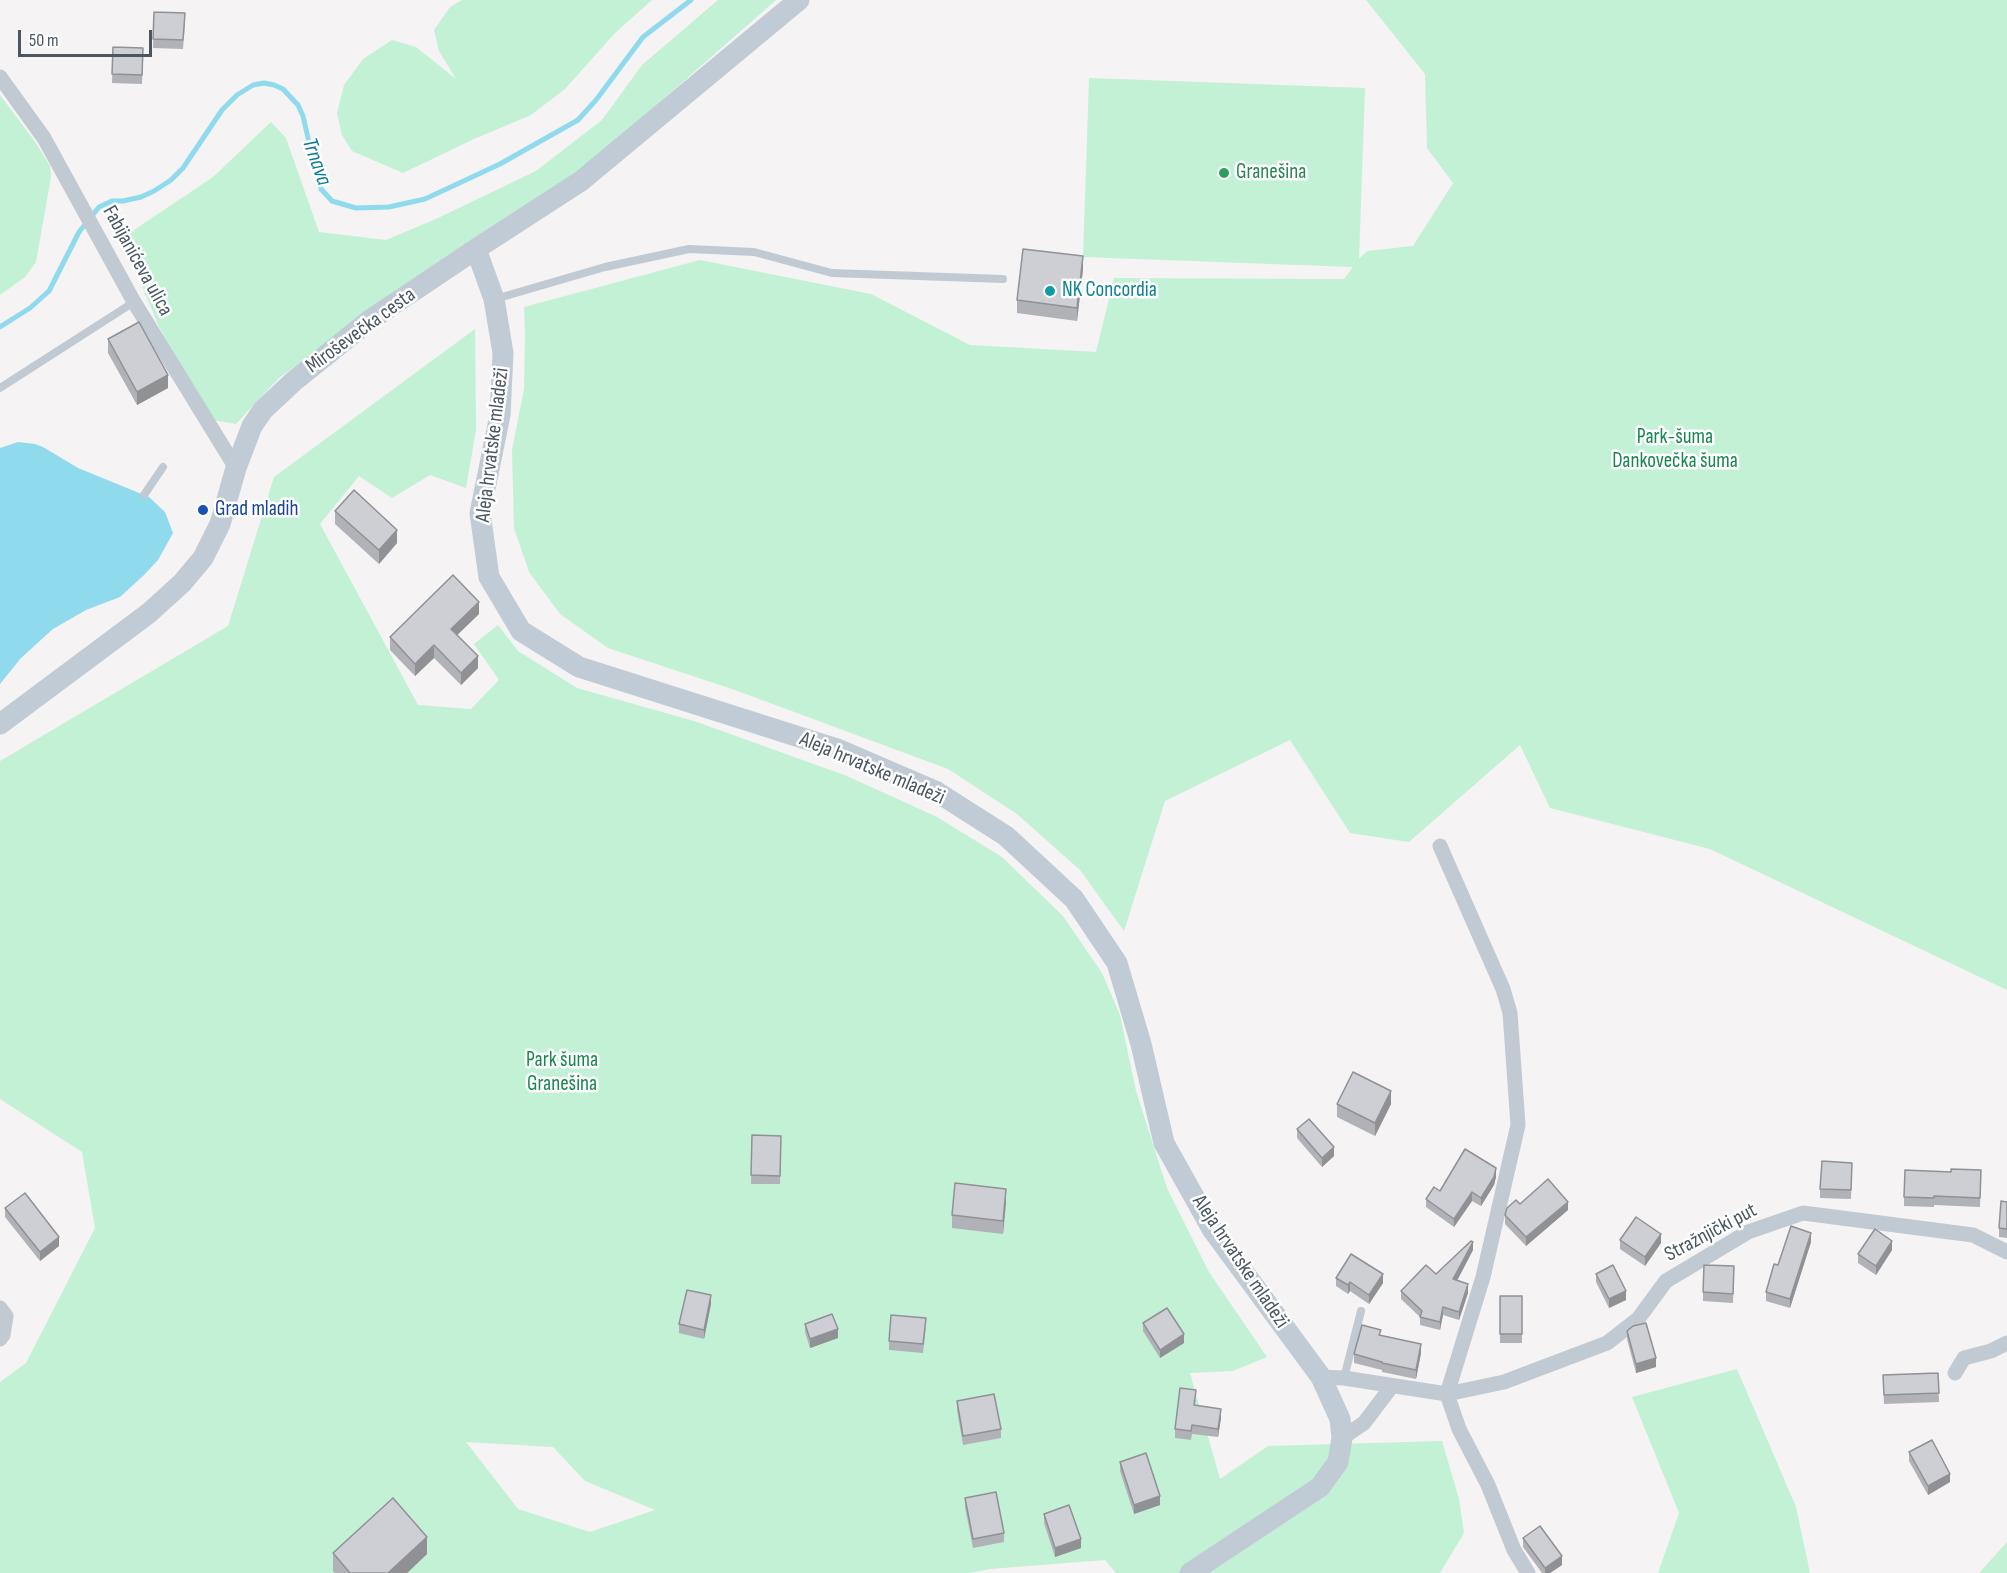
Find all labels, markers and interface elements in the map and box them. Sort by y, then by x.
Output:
scale bar [21,18,154,56]
text: 50 m [29,30,59,51]
water label: Trnava [295,135,337,189]
place label: Granešina [1236,160,1306,186]
marker: Granešina [1217,166,1231,180]
street label: Fabijanićeva ulica [96,201,178,321]
place label: NK Concordia [1062,278,1157,304]
street label: Miroševečka cesta [301,283,421,379]
marker: NK Concordia [1043,284,1057,298]
street label: Aleja hrvatske mladeži [471,366,515,524]
park label: Park-šuma Dankovečka šuma [1612,425,1738,475]
place label: Grad mladih [215,497,299,523]
marker: Grad mladih [196,503,210,517]
street label: Aleja hrvatske mladeži [796,727,948,811]
park label: Park šuma Granešina [526,1048,598,1098]
street label: Aleja hrvatske mladeži [1186,1191,1294,1333]
street label: Stražnjički put [1661,1198,1761,1268]

